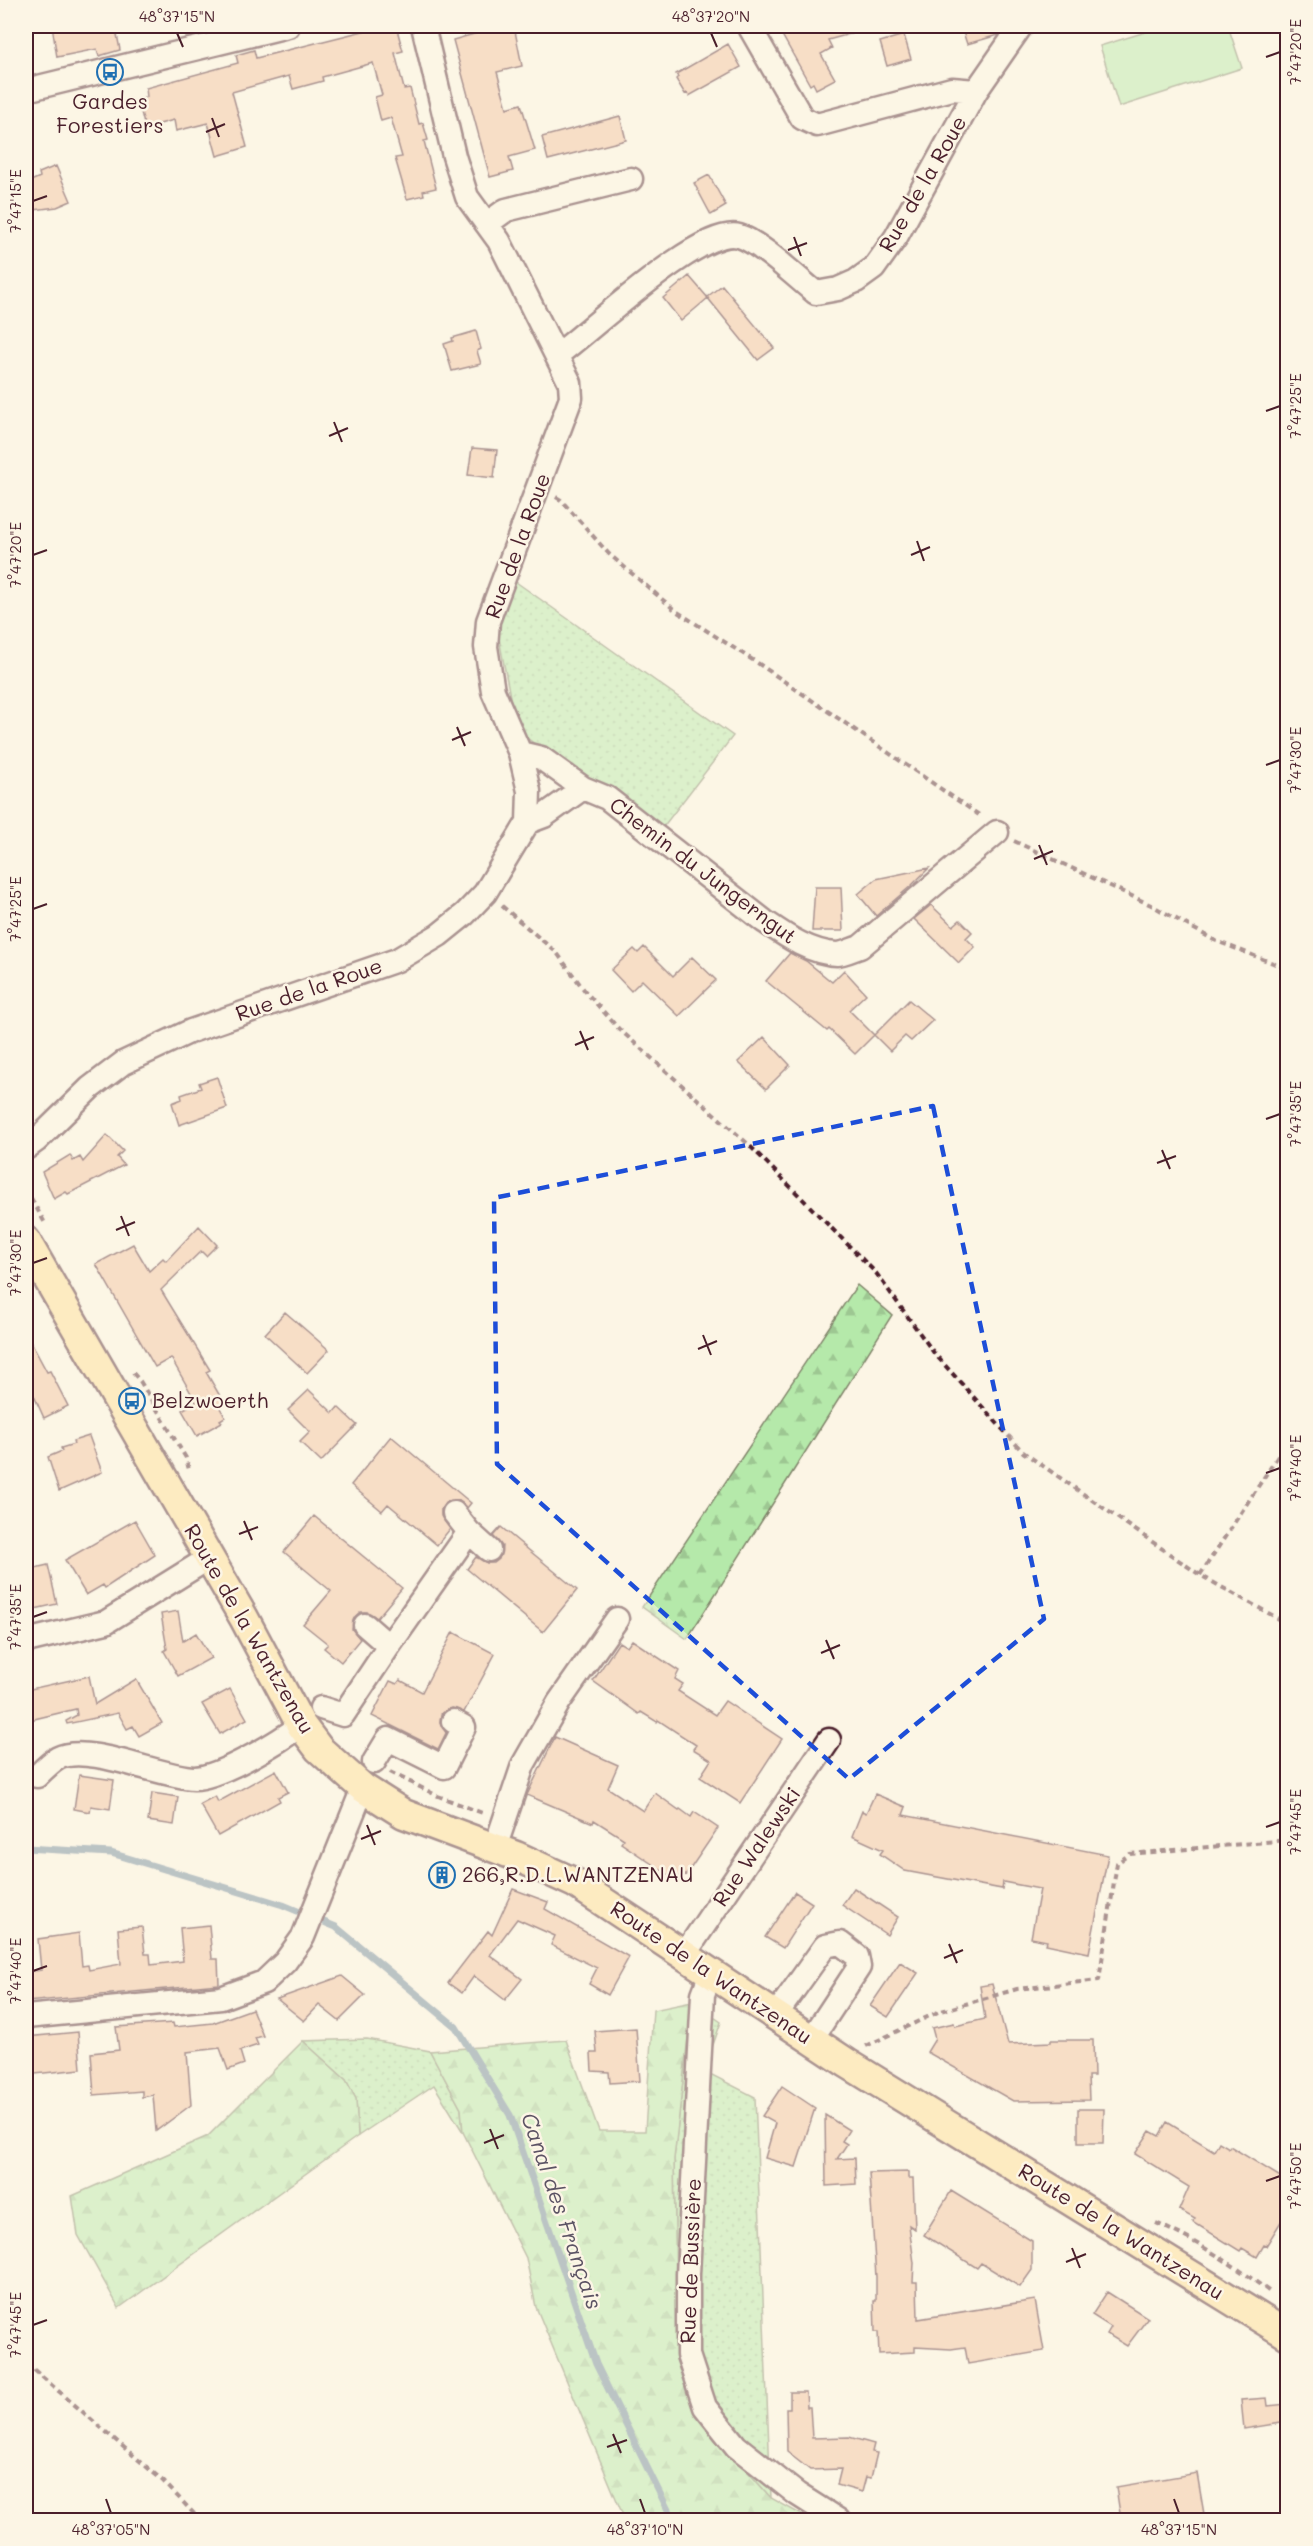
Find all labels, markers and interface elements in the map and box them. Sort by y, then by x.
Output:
text: 48°37'15"N [139,6,215,26]
text: 48°37'20"N [672,6,750,26]
text: 7°47'20"E [1285,19,1305,85]
bus stop icon: Gardes Forestiers [95,57,125,87]
place label: Gardes Forestiers [56,87,164,138]
street label: Rue de la Roue [872,110,972,256]
text: 7°47'15"E [5,169,25,233]
text: 7°47'25"E [1285,373,1305,439]
street label: Rue de la Roue [478,469,555,622]
text: 7°47'20"E [5,522,25,588]
text: 7°47'30"E [1285,726,1305,793]
street label: Chemin du Jungerngut [605,790,803,949]
text: 7°47'25"E [5,876,25,942]
street label: Rue de la Roue [232,951,385,1026]
text: 7°47'35"E [1285,1081,1305,1147]
text: 7°47'30"E [5,1229,25,1296]
bus stop icon: Belzwoerth [117,1386,147,1416]
place label: Belzwoerth [152,1386,268,1413]
text: 7°47'40"E [1285,1434,1305,1501]
street label: Route de la Wantzenau [179,1519,321,1738]
text: 7°47'35"E [5,1584,25,1650]
street label: Rue Walewski [706,1781,806,1911]
text: 7°47'45"E [1285,1789,1305,1855]
building icon: 266,R.D.L.WANTZENAU [427,1860,457,1890]
place label: 266,R.D.L.WANTZENAU [462,1860,693,1887]
street label: Route de la Wantzenau [606,1894,818,2049]
text: 7°47'40"E [5,1937,25,2004]
water label: Canal des Français [515,2108,610,2313]
text: 7°47'50"E [1285,2142,1305,2209]
street label: Route de la Wantzenau [1014,2156,1230,2305]
street label: Rue de Bussière [673,2178,706,2344]
text: 7°47'45"E [5,2292,25,2358]
text: 48°37'05"N [72,2519,150,2539]
text: 48°37'10"N [607,2519,683,2539]
text: 48°37'15"N [1141,2519,1217,2539]

